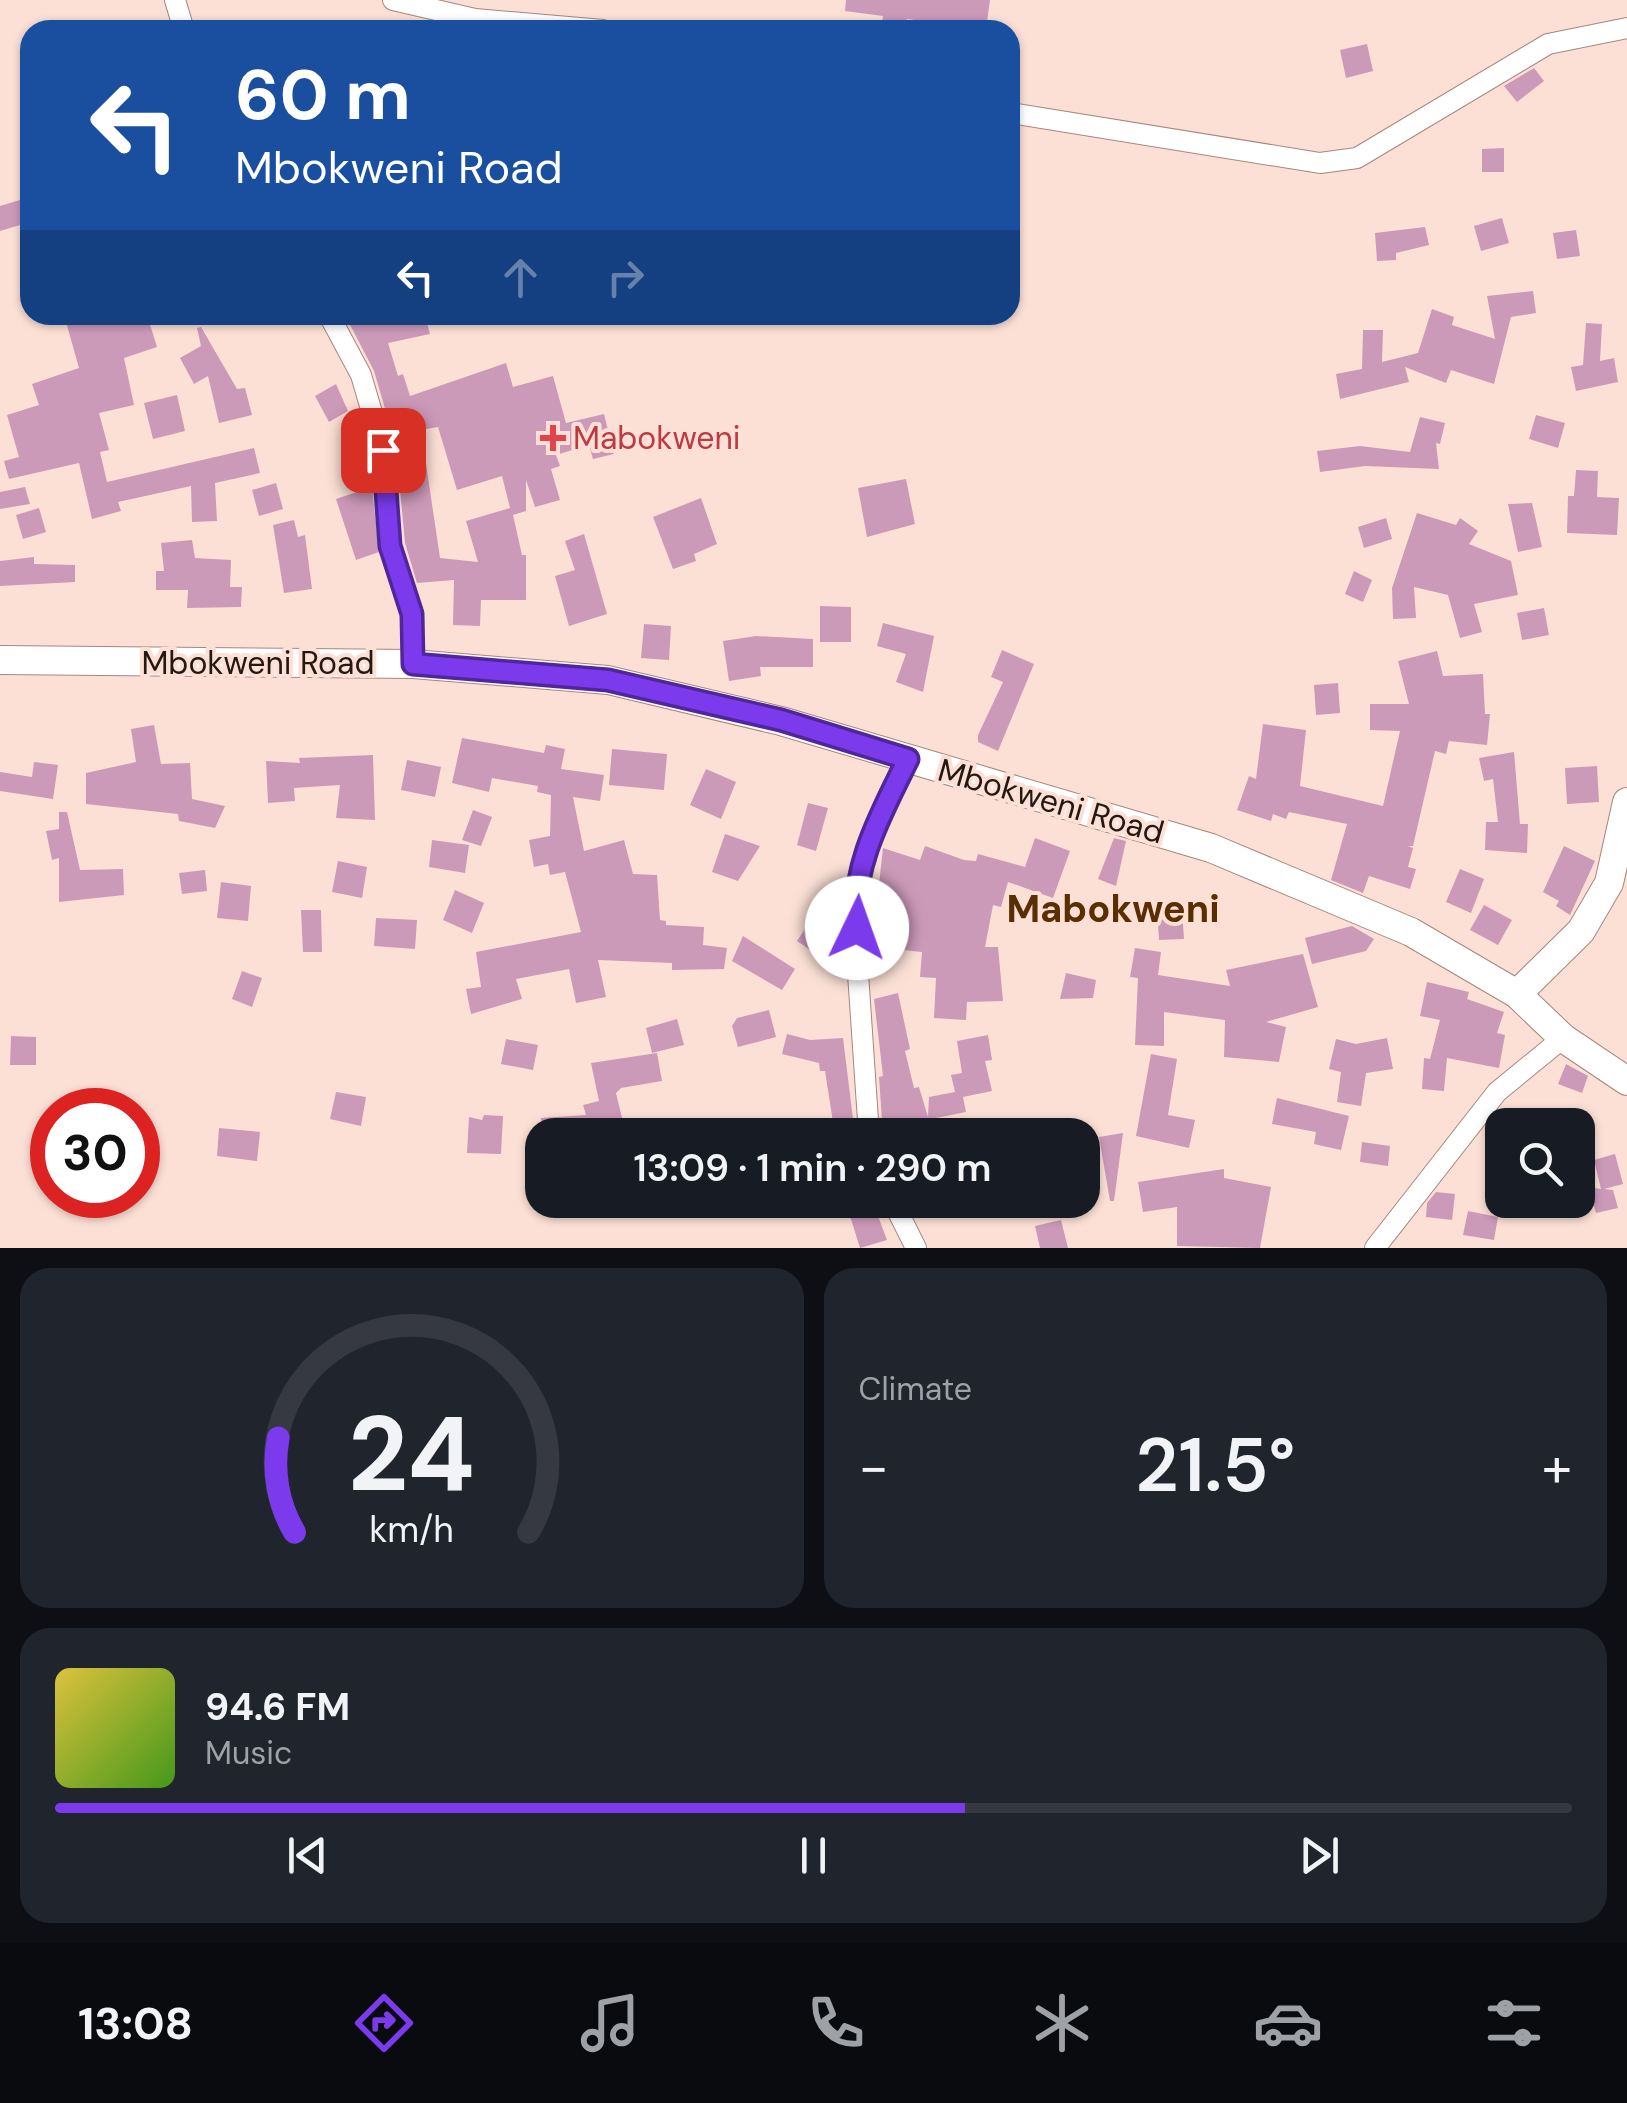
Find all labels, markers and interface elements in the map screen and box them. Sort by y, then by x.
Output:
text: 60 m [235,50,411,141]
icon: left [70,60,200,190]
text: Mbokweni Road [235,138,563,197]
icon: left [388,250,443,305]
icon: ahead [493,250,548,305]
icon: right [598,250,653,305]
pin [341,408,426,493]
place label: Mabokweni [573,417,741,459]
icon: arrive [356,423,411,478]
marker: Mabokweni [542,427,564,449]
street label: Mbokweni Road [141,642,375,684]
street label: Mbokweni Road [933,749,1169,853]
position arrow [805,876,909,980]
district label: Mabokweni [1006,884,1220,934]
speed limit sign: 30 [30,1088,160,1218]
map controls [1485,1108,1595,1218]
button: search [1485,1108,1595,1218]
text: 13:09 · 1 min · 290 m [633,1143,992,1193]
text: Climate [859,1368,972,1410]
text: 24 [348,1387,475,1522]
text: 21.5° [1135,1417,1295,1514]
text: − [859,1431,889,1503]
text: + [1542,1431,1572,1503]
text: km/h [370,1507,454,1553]
text: 94.6 FM [205,1682,350,1732]
text: Music [205,1732,292,1774]
icon: previous [280,1828,335,1883]
icon: pause [786,1828,841,1883]
icon: next [1292,1828,1347,1883]
icon: directions [349,1988,419,2058]
icon: music [575,1988,645,2058]
icon: phone [801,1988,871,2058]
icon: climate [1027,1988,1097,2058]
icon: car [1253,1988,1323,2058]
icon: filters [1479,1988,1549,2058]
text: 13:08 [78,1994,193,2053]

